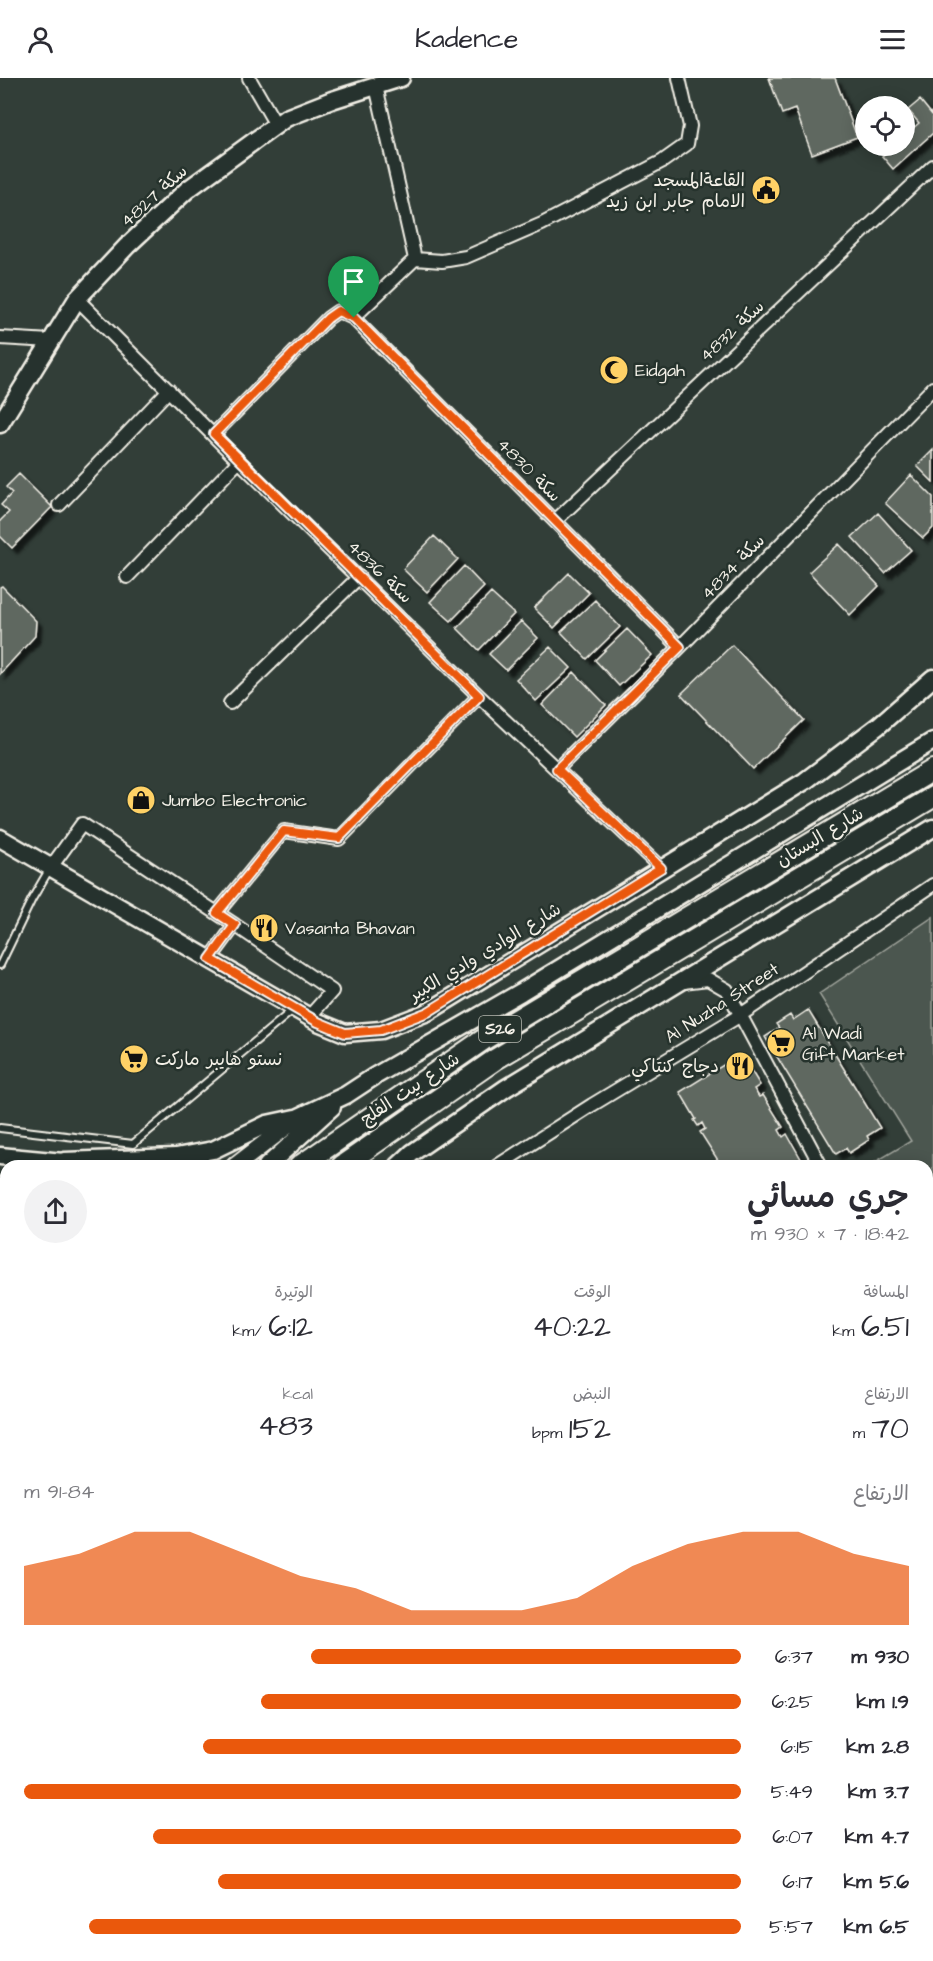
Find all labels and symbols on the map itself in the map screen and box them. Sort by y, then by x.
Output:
street label: سكة 4827 [115,159,193,233]
place label: القاعةالمسجد الامام جابر ابن زيد [606,168,745,215]
public building icon: القاعةالمسجد الامام جابر ابن زيد [750,174,782,206]
pin [328,256,379,318]
street label: سكة 4832 [694,294,770,368]
mosque icon: Eidgah [598,354,630,386]
place label: Eidgah [635,358,685,384]
street label: سكة 4830 [491,432,567,508]
street label: سكة 4834 [695,529,771,605]
street label: سكة 4836 [342,535,418,609]
shop icon: Jumbo Electronic [125,784,157,816]
place label: Jumbo Electronic [162,788,307,813]
street label: شارع البستان [772,801,868,873]
street label: شارع الوادي وادي الكبير [402,897,566,1008]
restaurant icon: Vasanta Bhavan [248,912,280,944]
place label: Vasanta Bhavan [285,916,415,941]
street label: Al Nuzha Street [660,956,785,1049]
road number: S26 [479,1016,521,1042]
place label: Al Wadi Gift Market [802,1021,905,1067]
supermarket icon: Al Wadi Gift Market [765,1027,797,1059]
supermarket icon: نستو هايبر ماركت [118,1043,150,1075]
street label: شارع بيت الفلج [355,1046,465,1132]
place label: نستو هايبر ماركت [155,1047,282,1072]
restaurant icon: دجاج كنتاكي [724,1050,756,1082]
place label: دجاج كنتاكي [631,1054,719,1082]

